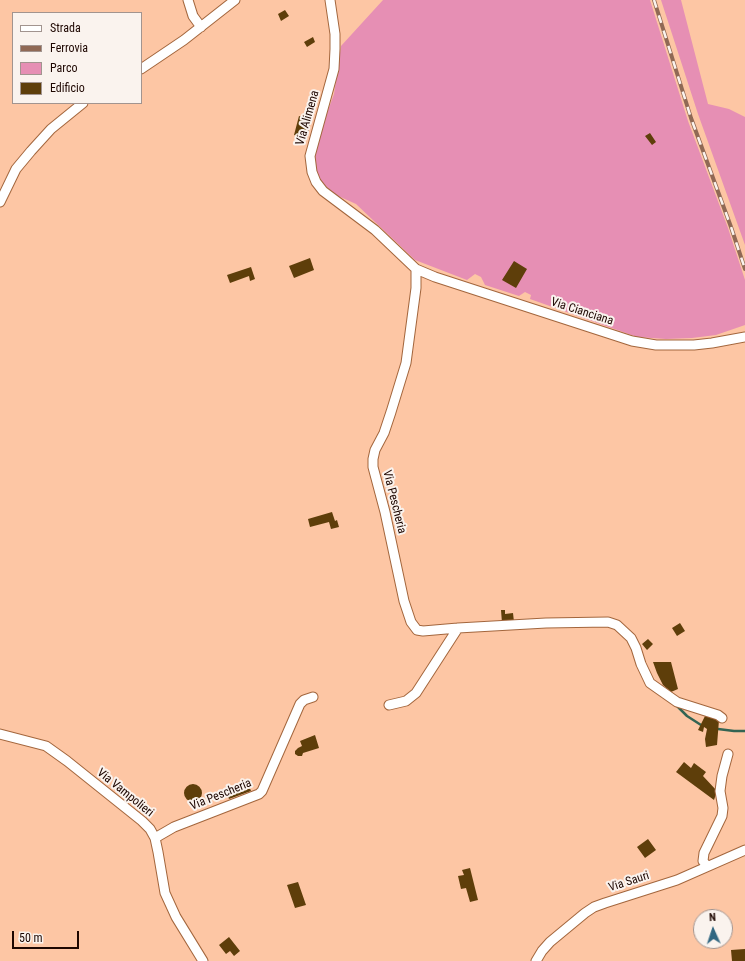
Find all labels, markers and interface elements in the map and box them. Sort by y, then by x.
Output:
legend [12,12,142,104]
text: Strada [50,21,81,35]
text: Ferrovia [50,41,88,55]
text: Parco [50,61,77,75]
text: Edificio [50,81,85,95]
street label: Via Alimena [293,89,323,147]
street label: Via Cianciana [549,295,615,329]
street label: Via Pescheria [379,469,409,535]
street label: Via Vampolieri [94,766,156,820]
street label: Via Pescheria [188,776,254,814]
street label: Via Sauri [607,869,651,895]
north arrow [693,909,733,949]
text: N [709,911,716,924]
scale bar [14,923,81,949]
text: 50 m [19,931,43,945]

